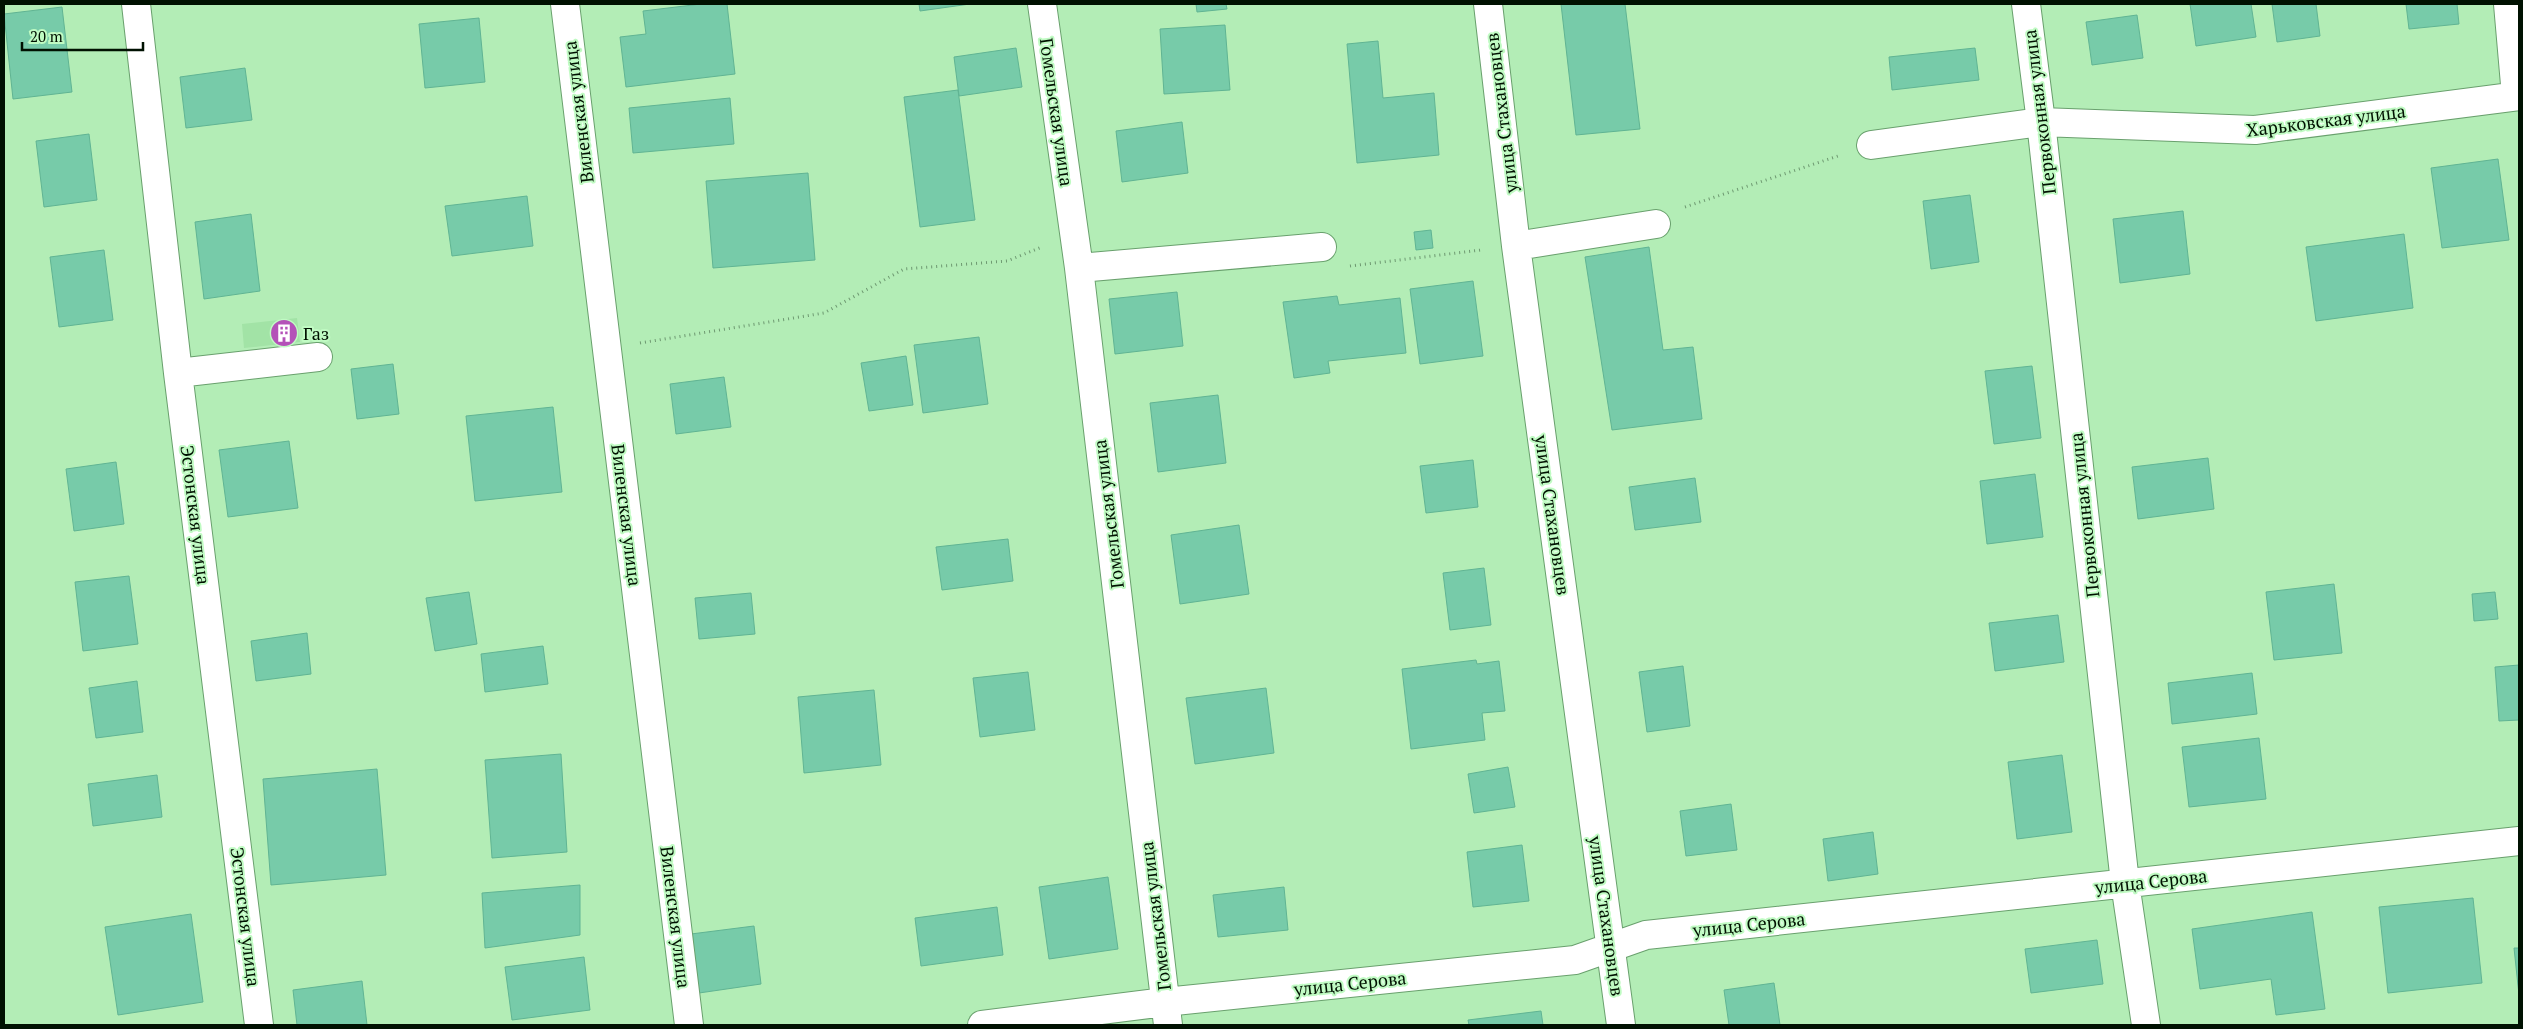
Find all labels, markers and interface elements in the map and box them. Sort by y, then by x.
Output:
scale bar [22,20,144,52]
text: 20 m [30,26,63,46]
street label: Первоконная улица [2017,28,2061,196]
street label: улица Стахановцев [1479,31,1523,196]
street label: Гомельская улица [1035,36,1079,188]
street label: Виленская улица [557,40,599,184]
street label: Харьковская улица [2245,98,2407,142]
building icon: Газ [269,318,299,348]
place label: Газ [303,321,329,345]
street label: Первоконная улица [2063,431,2105,599]
street label: улица Стахановцев [1530,432,1576,597]
street label: Гомельская улица [1087,438,1129,590]
street label: Виленская улица [606,443,648,587]
street label: Эстонская улица [176,444,216,586]
street label: улица Стахановцев [1584,833,1630,998]
street label: Гомельская улица [1134,840,1176,992]
street label: Виленская улица [655,845,697,989]
street label: Эстонская улица [226,846,266,988]
street label: улица Серова [2093,863,2208,899]
street label: улица Серова [1691,906,1806,942]
street label: улица Серова [1292,965,1407,1001]

